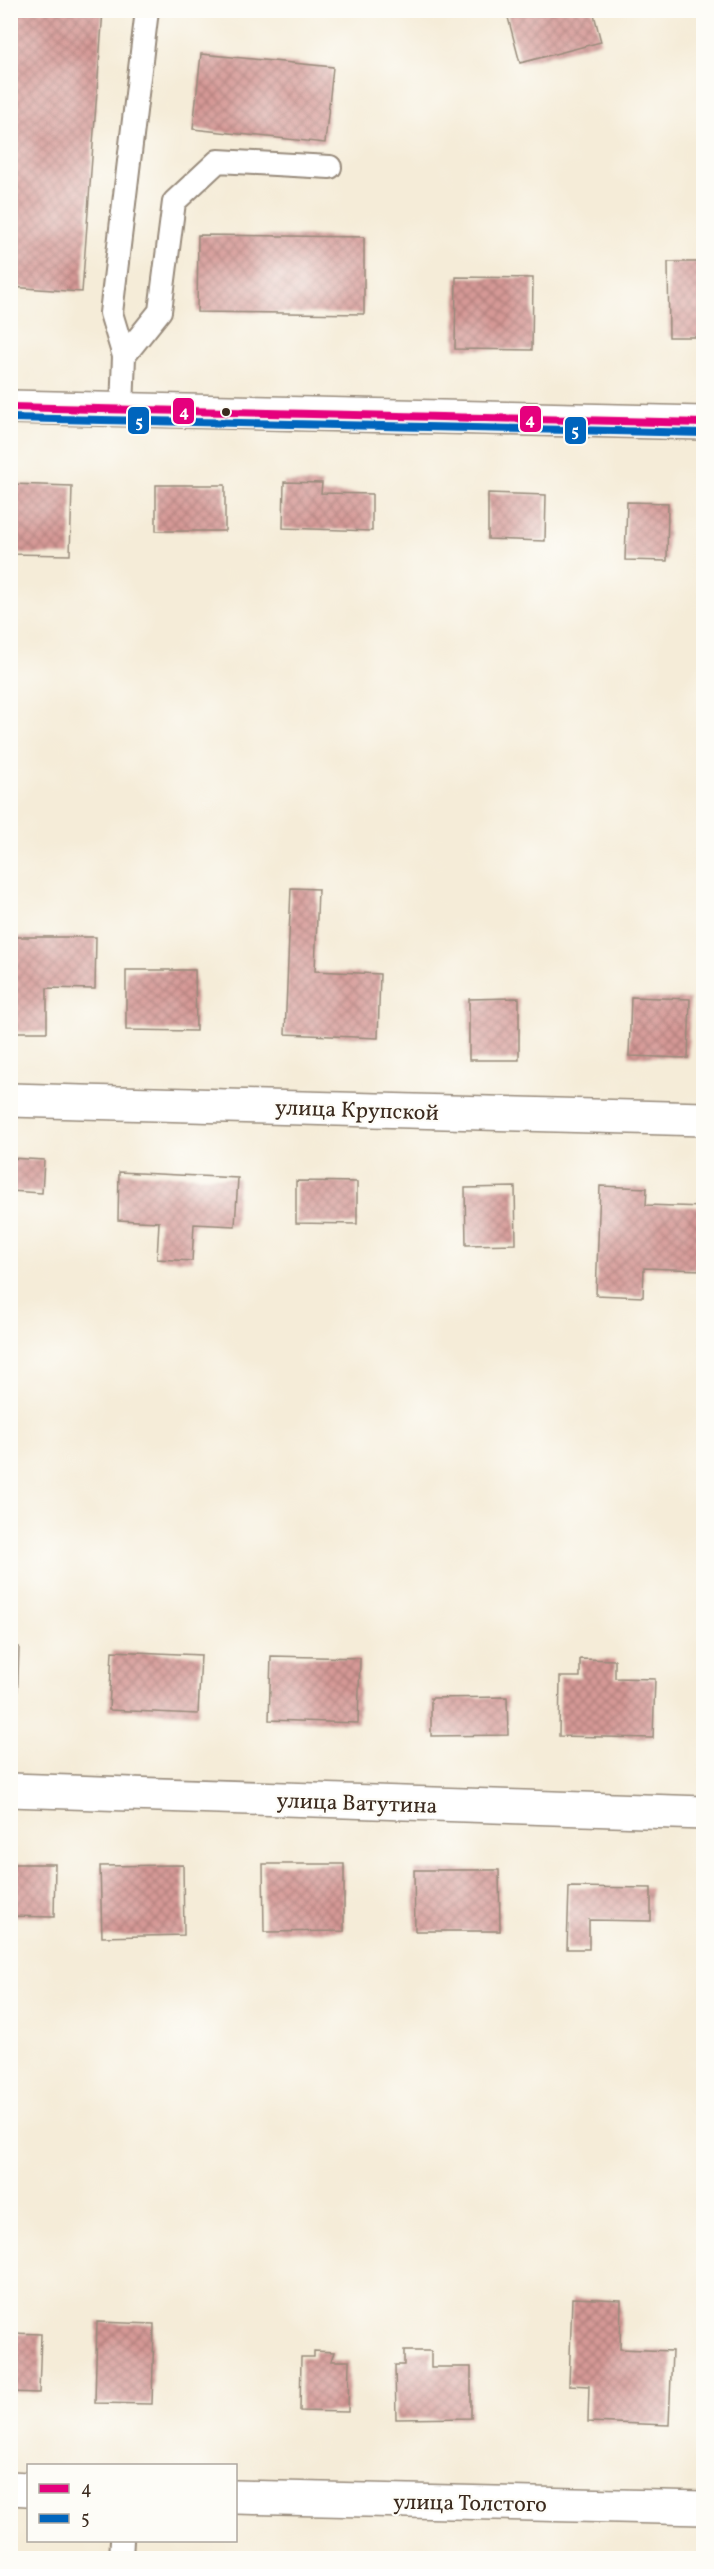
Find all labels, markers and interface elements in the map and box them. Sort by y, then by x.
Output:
line badge: 4 [172,397,195,425]
text: 4 [179,402,189,424]
line badge: 4 [519,405,542,433]
line badge: 5 [127,406,150,435]
unlabelled marker [220,406,232,418]
text: 4 [525,410,535,432]
text: 5 [135,412,143,434]
line badge: 5 [564,416,587,445]
text: 5 [571,421,579,443]
street label: улица Крупской [274,1093,439,1130]
street label: улица Ватутина [276,1786,438,1823]
legend [27,2464,237,2542]
text: 4 [81,2477,92,2502]
street label: улица Толстого [393,2488,547,2521]
text: 5 [81,2507,90,2532]

